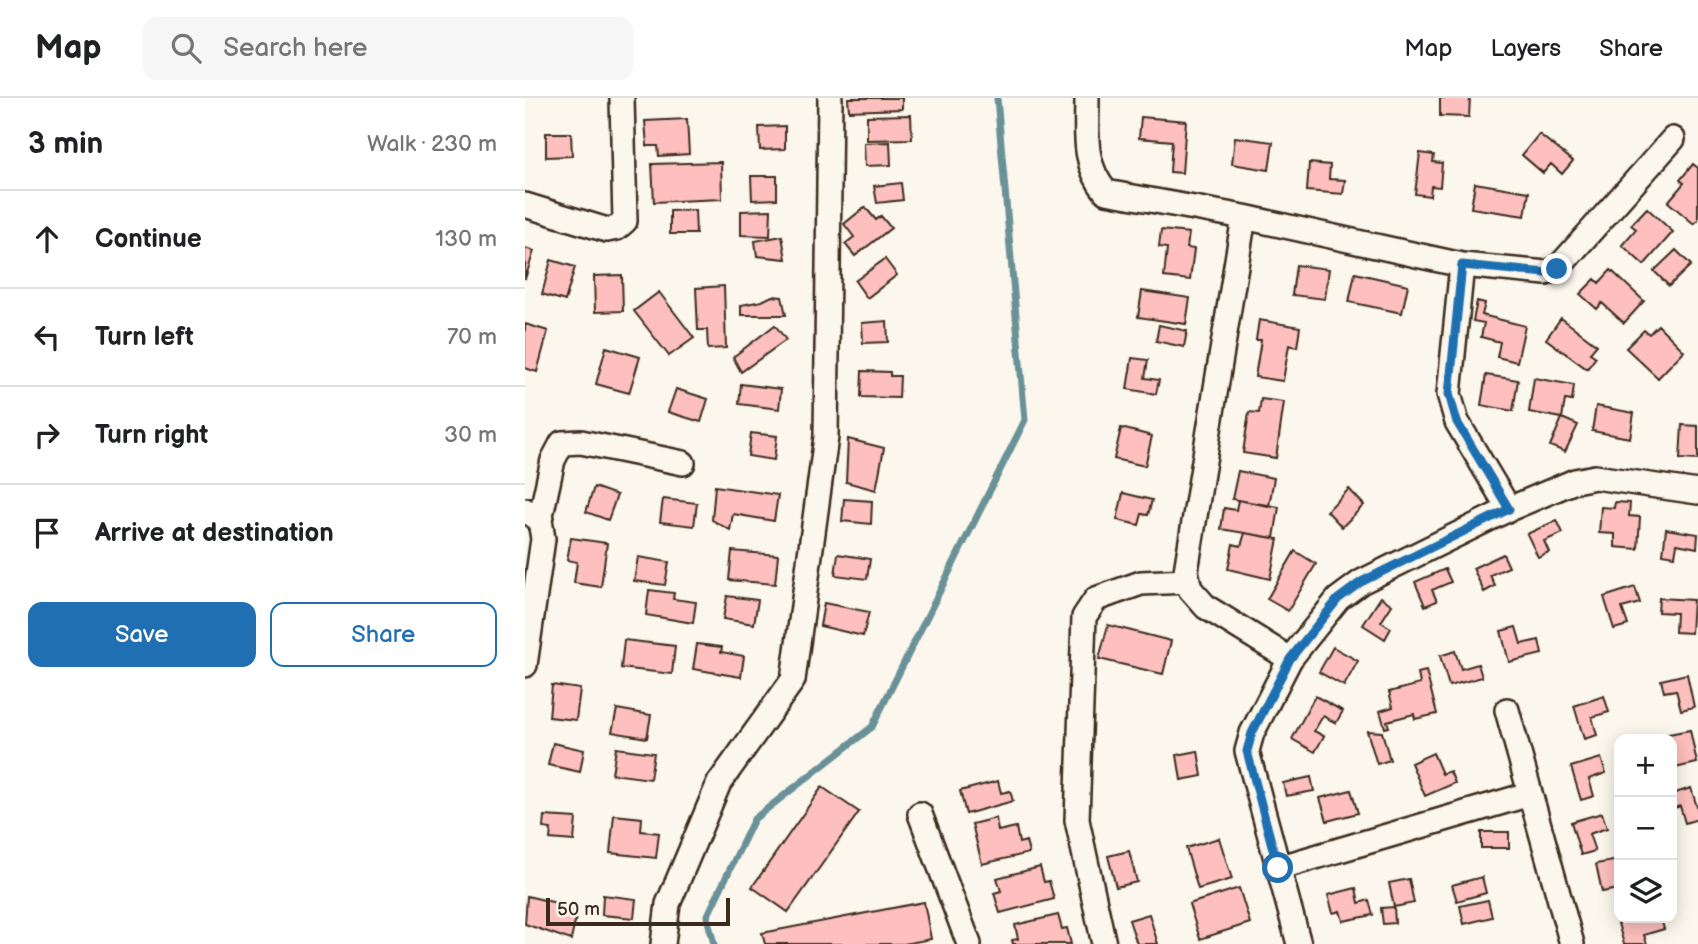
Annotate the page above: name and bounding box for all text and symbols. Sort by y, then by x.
search box [143,17,633,80]
text: Map [35,28,101,68]
icon: search [167,29,205,67]
text: Search here [223,33,367,64]
text: Map [1404,34,1452,63]
text: Layers [1490,34,1561,63]
text: Share [1599,34,1663,63]
text: 3 min [28,126,103,162]
text: Walk · 230 m [367,130,497,158]
icon: ahead [28,220,66,258]
text: Continue [95,224,202,255]
text: 130 m [435,225,497,253]
route end [1541,253,1572,284]
icon: left [28,318,66,356]
text: Turn left [95,322,194,353]
text: 70 m [447,323,497,351]
icon: right [28,416,66,454]
text: Turn right [95,420,208,451]
text: 30 m [444,421,497,449]
icon: arrive [28,514,66,552]
text: Arrive at destination [95,518,334,549]
button: Save [28,602,256,667]
button: Share [270,602,497,667]
map controls [1614,734,1677,923]
button: + [1614,734,1677,797]
button: − [1614,797,1677,860]
route start [1262,852,1293,883]
button: layers [1614,860,1677,923]
scale bar [546,895,730,927]
text: 50 m [557,898,600,921]

